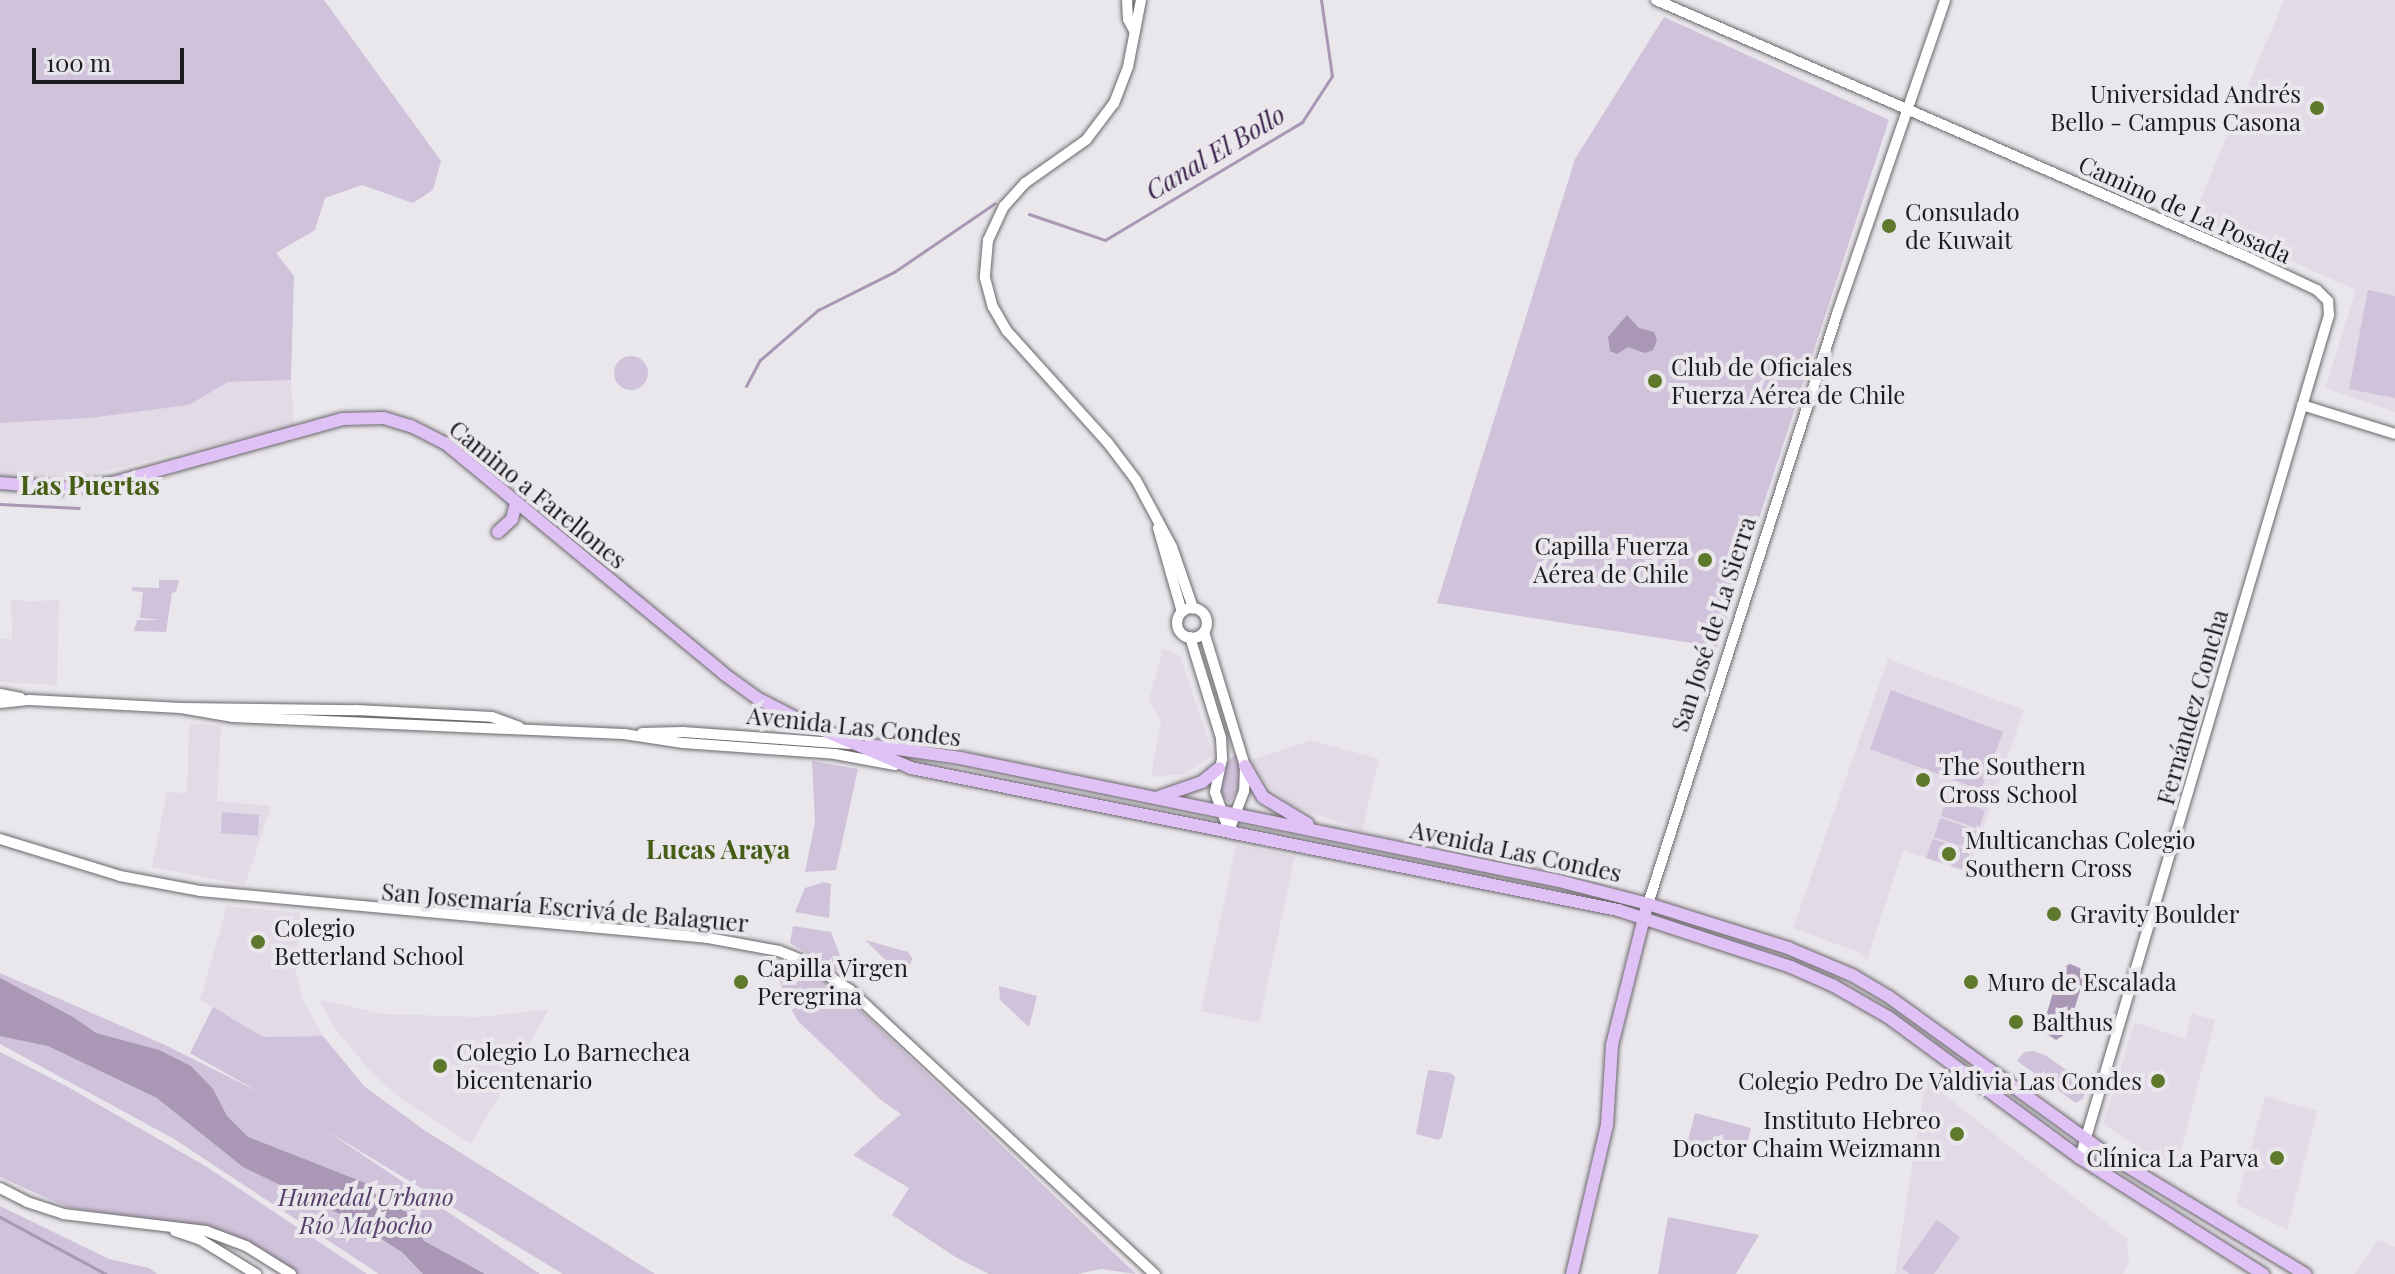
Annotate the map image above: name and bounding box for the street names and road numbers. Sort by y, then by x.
street label: Camino de La Posada [2074,149,2296,269]
street label: Camino a Farellones [444,414,632,574]
street label: San José de La Sierra [1665,513,1761,735]
street label: Fernández Concha [2150,606,2234,808]
street label: Avenida Las Condes [745,700,963,752]
street label: Avenida Las Condes [1408,815,1624,887]
street label: San Josemaría Escrivá de Balaguer [380,877,750,937]

